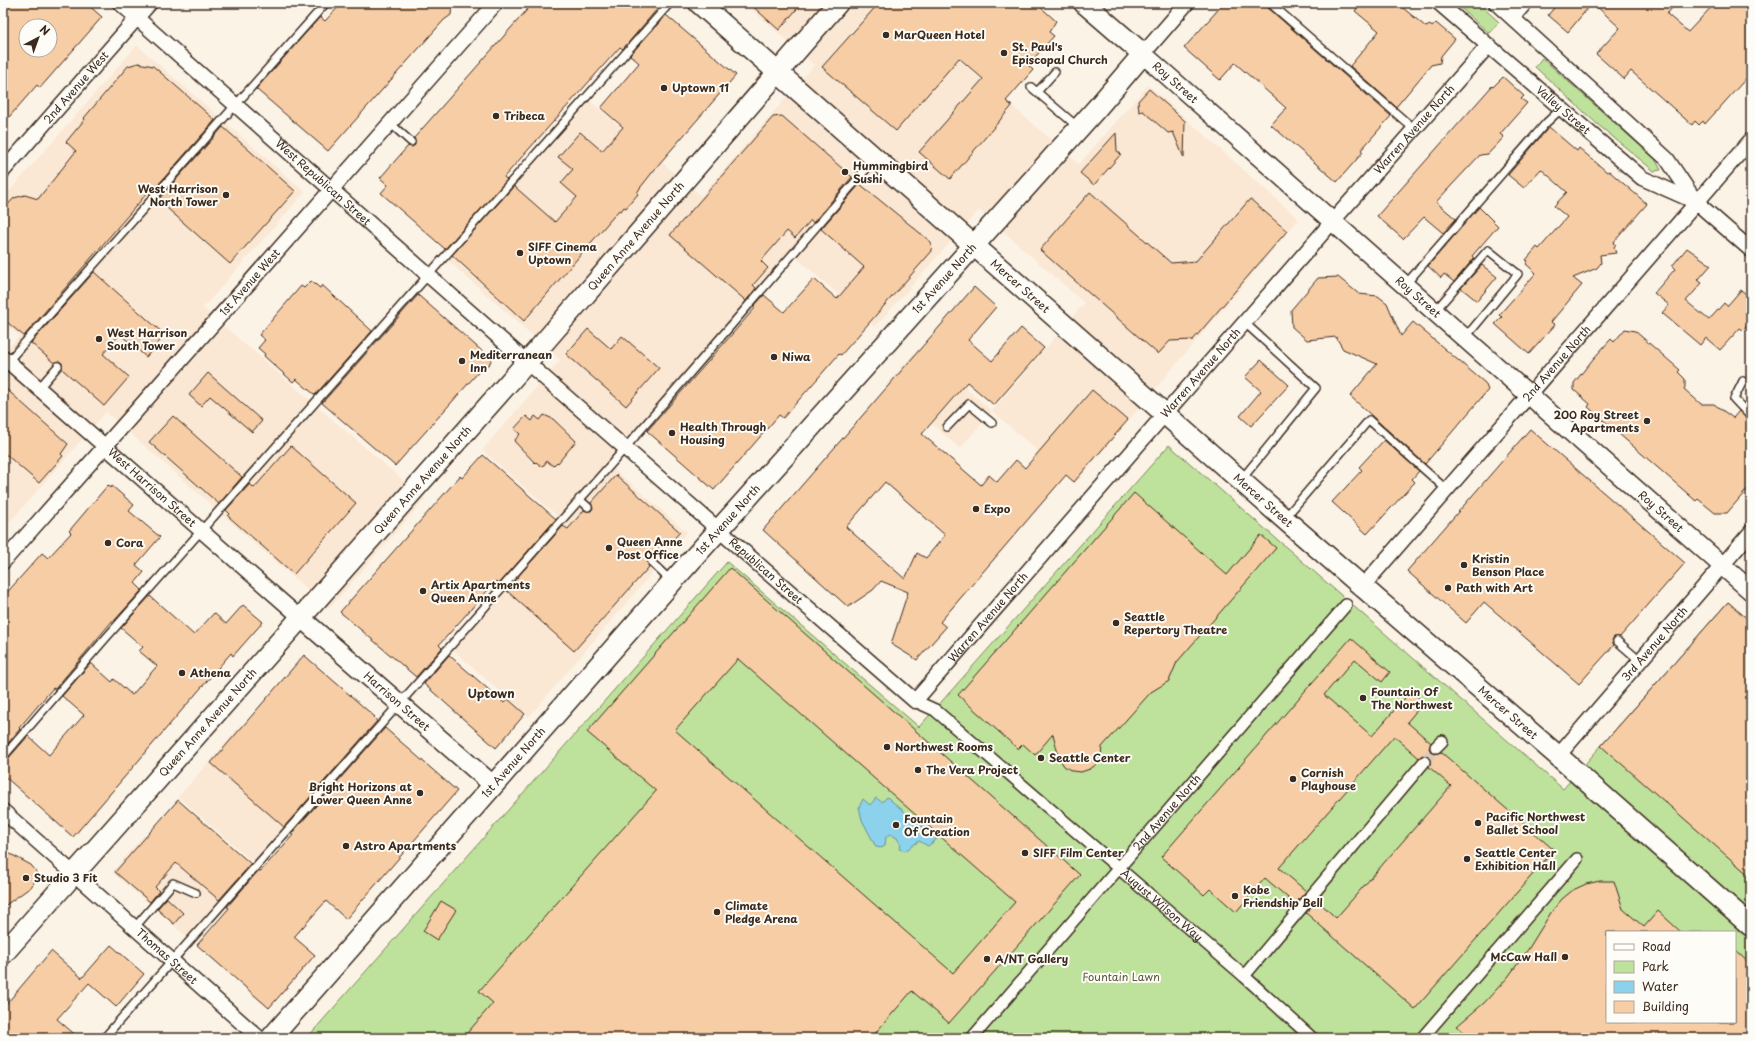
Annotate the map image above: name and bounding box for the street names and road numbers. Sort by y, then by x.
street label: 2nd Avenue West [39,47,113,127]
street label: Roy Street [1149,57,1203,107]
street label: Warren Avenue North [1370,80,1458,177]
street label: Valley Street [1533,81,1595,138]
street label: West Republican Street [272,135,375,229]
street label: Queen Anne Avenue North [583,177,688,294]
street label: 1st Avenue North [908,239,980,317]
street label: 1st Avenue West [215,244,284,319]
street label: Mercer Street [987,255,1054,317]
street label: Roy Street [1392,272,1445,322]
street label: 2nd Avenue North [1518,321,1594,405]
street label: Warren Avenue North [1156,324,1244,421]
street label: Queen Anne Avenue North [369,422,475,538]
street label: West Harrison Street [104,444,201,531]
street label: Mercer Street [1230,469,1297,531]
street label: 1st Avenue North [691,480,764,558]
street label: Roy Street [1635,486,1688,536]
street label: Republican Street [725,533,807,608]
street label: Warren Avenue North [944,568,1031,666]
street label: 3rd Avenue North [1617,602,1691,685]
street label: Queen Anne Avenue North [155,664,260,780]
street label: Harrison Street [360,667,435,735]
street label: Mercer Street [1475,681,1542,743]
street label: 1st Avenue North [477,723,549,801]
street label: 2nd Avenue North [1128,770,1204,854]
street label: August Wilson Way [1117,864,1207,945]
street label: Thomas Street [133,924,202,988]

